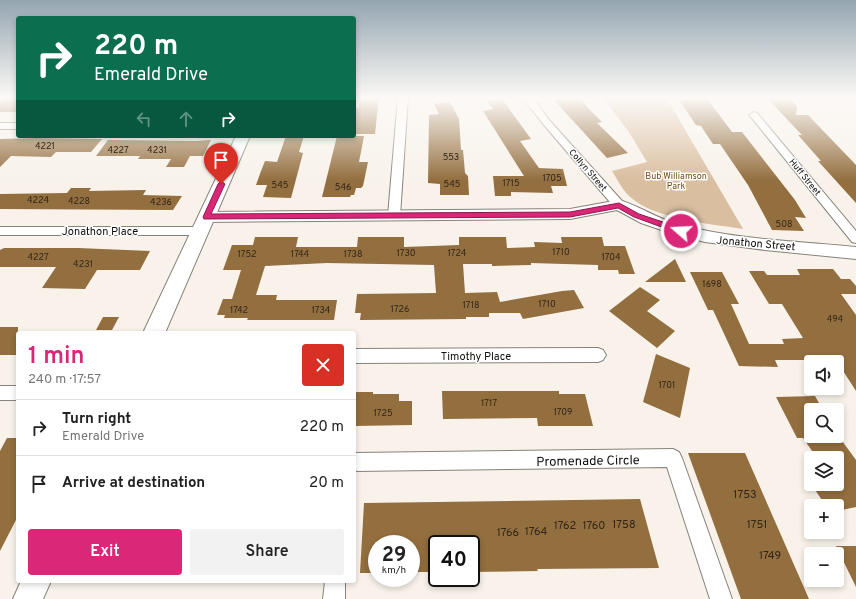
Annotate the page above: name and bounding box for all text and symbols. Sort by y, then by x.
text: 220 m [94,29,178,65]
icon: right [28,32,80,84]
text: Emerald Drive [94,64,208,87]
icon: left [133,108,155,130]
icon: ahead [175,108,197,130]
icon: right [217,108,239,130]
house number: 4221 [35,141,55,152]
pin [204,143,238,184]
house number: 4227 [107,145,129,156]
house number: 4231 [147,145,167,156]
street label: Collyn Street [566,147,609,194]
icon: arrive [210,149,232,171]
house number: 553 [443,152,459,163]
street label: Huff Street [786,157,823,198]
park label: Bub Williamson Park [645,171,707,192]
house number: 1705 [542,173,562,184]
house number: 1715 [502,178,520,189]
house number: 545 [444,179,460,190]
house number: 545 [272,180,288,191]
house number: 546 [335,182,351,193]
house number: 4224 [27,195,49,206]
house number: 4228 [68,196,90,207]
house number: 4236 [150,197,172,208]
position arrow [660,210,702,252]
house number: 508 [776,219,792,230]
street label: Jonathon Place [62,225,138,239]
street label: Jonathon Street [716,234,796,254]
house number: 1710 [552,247,570,258]
house number: 1730 [397,248,416,259]
house number: 1724 [448,248,467,259]
house number: 1752 [237,249,257,260]
house number: 1744 [291,249,310,260]
house number: 1738 [344,249,362,260]
house number: 4227 [27,252,49,263]
house number: 1704 [601,252,621,263]
house number: 4231 [73,259,93,270]
house number: 1698 [702,279,722,290]
house number: 1710 [538,299,556,310]
house number: 1718 [462,300,480,311]
house number: 1726 [391,304,409,315]
house number: 1742 [230,305,248,316]
house number: 1734 [312,305,331,316]
house number: 494 [827,314,844,325]
text: 1 min [28,342,85,372]
button: close [302,344,344,386]
street label: Timothy Place [441,350,511,364]
map controls [804,355,844,587]
button: sound [804,355,844,395]
text: 240 m · 17:57 [28,372,101,388]
house number: 1701 [659,380,675,391]
house number: 1717 [481,398,497,409]
button: search [804,403,844,443]
house number: 1709 [554,407,572,418]
house number: 1725 [374,408,392,419]
text: Turn right [62,410,131,429]
icon: right [28,417,50,439]
text: 220 m [300,418,344,437]
text: Emerald Drive [62,429,144,445]
button: layers [804,451,844,491]
street label: Promenade Circle [536,453,640,471]
icon: arrive [28,473,50,495]
text: Arrive at destination [62,474,205,493]
text: 20 m [309,474,344,493]
house number: 1753 [733,488,757,502]
button: + [804,499,844,539]
house number: 1758 [612,518,636,532]
house number: 1751 [747,518,767,532]
house number: 1762 [554,519,576,533]
house number: 1760 [583,519,605,533]
house number: 1764 [525,525,547,539]
house number: 1766 [497,526,519,540]
button: Exit [28,529,182,575]
button: Share [190,529,344,575]
speed limit sign: 40 [428,535,480,587]
text: 29 [382,543,406,569]
button: − [804,547,844,587]
house number: 1749 [759,549,781,563]
text: km/h [382,564,406,577]

